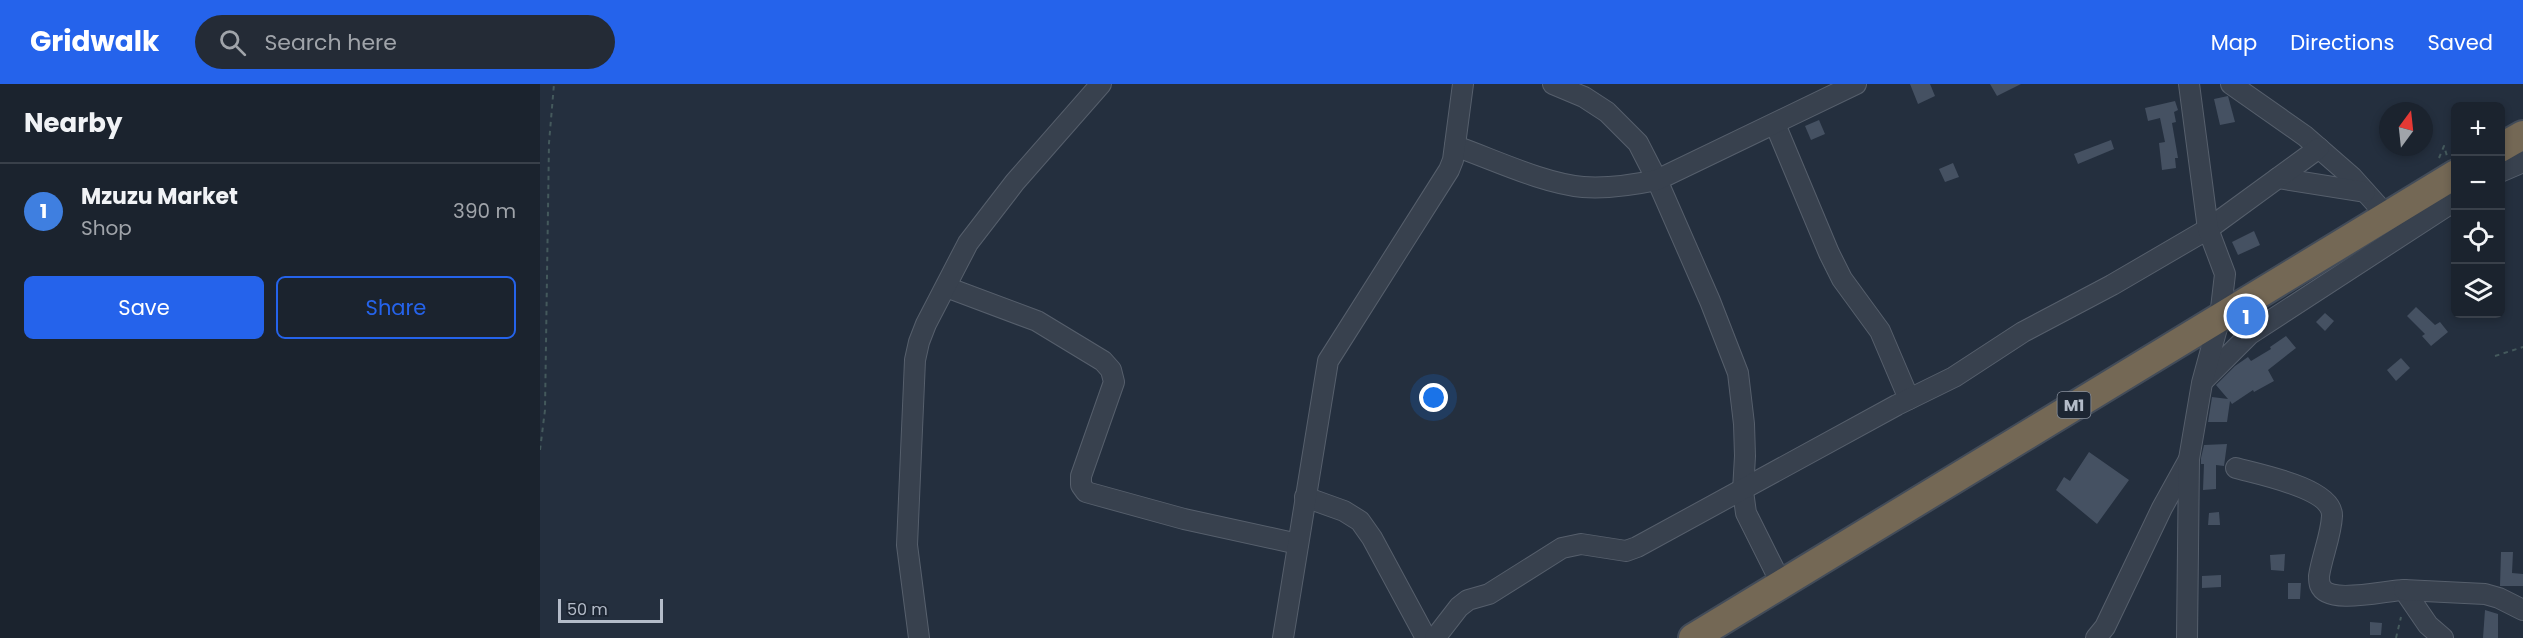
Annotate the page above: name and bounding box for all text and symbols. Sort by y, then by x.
search box [195,15,615,69]
text: Gridwalk [30,22,159,61]
icon: search [216,26,249,59]
text: Search here [264,27,397,58]
text: Map [2211,28,2257,57]
text: Directions [2290,28,2394,57]
text: Saved [2427,28,2493,57]
north arrow [2379,102,2433,156]
map controls [2451,102,2505,318]
button: + [2451,102,2505,156]
text: Nearby [24,105,122,141]
button: − [2451,156,2505,210]
text: Mzuzu Market [81,181,238,212]
text: 1 [40,197,47,225]
text: 390 m [453,197,516,225]
button: locate [2451,210,2505,264]
text: Shop [81,214,132,242]
button: layers [2451,264,2505,318]
button: Save [24,276,264,339]
button: Share [276,276,516,339]
pin: 1 [2226,294,2266,338]
your location [1419,383,1448,412]
road number: M1 [2058,392,2090,418]
scale bar [558,596,663,624]
text: 50 m [567,598,608,621]

